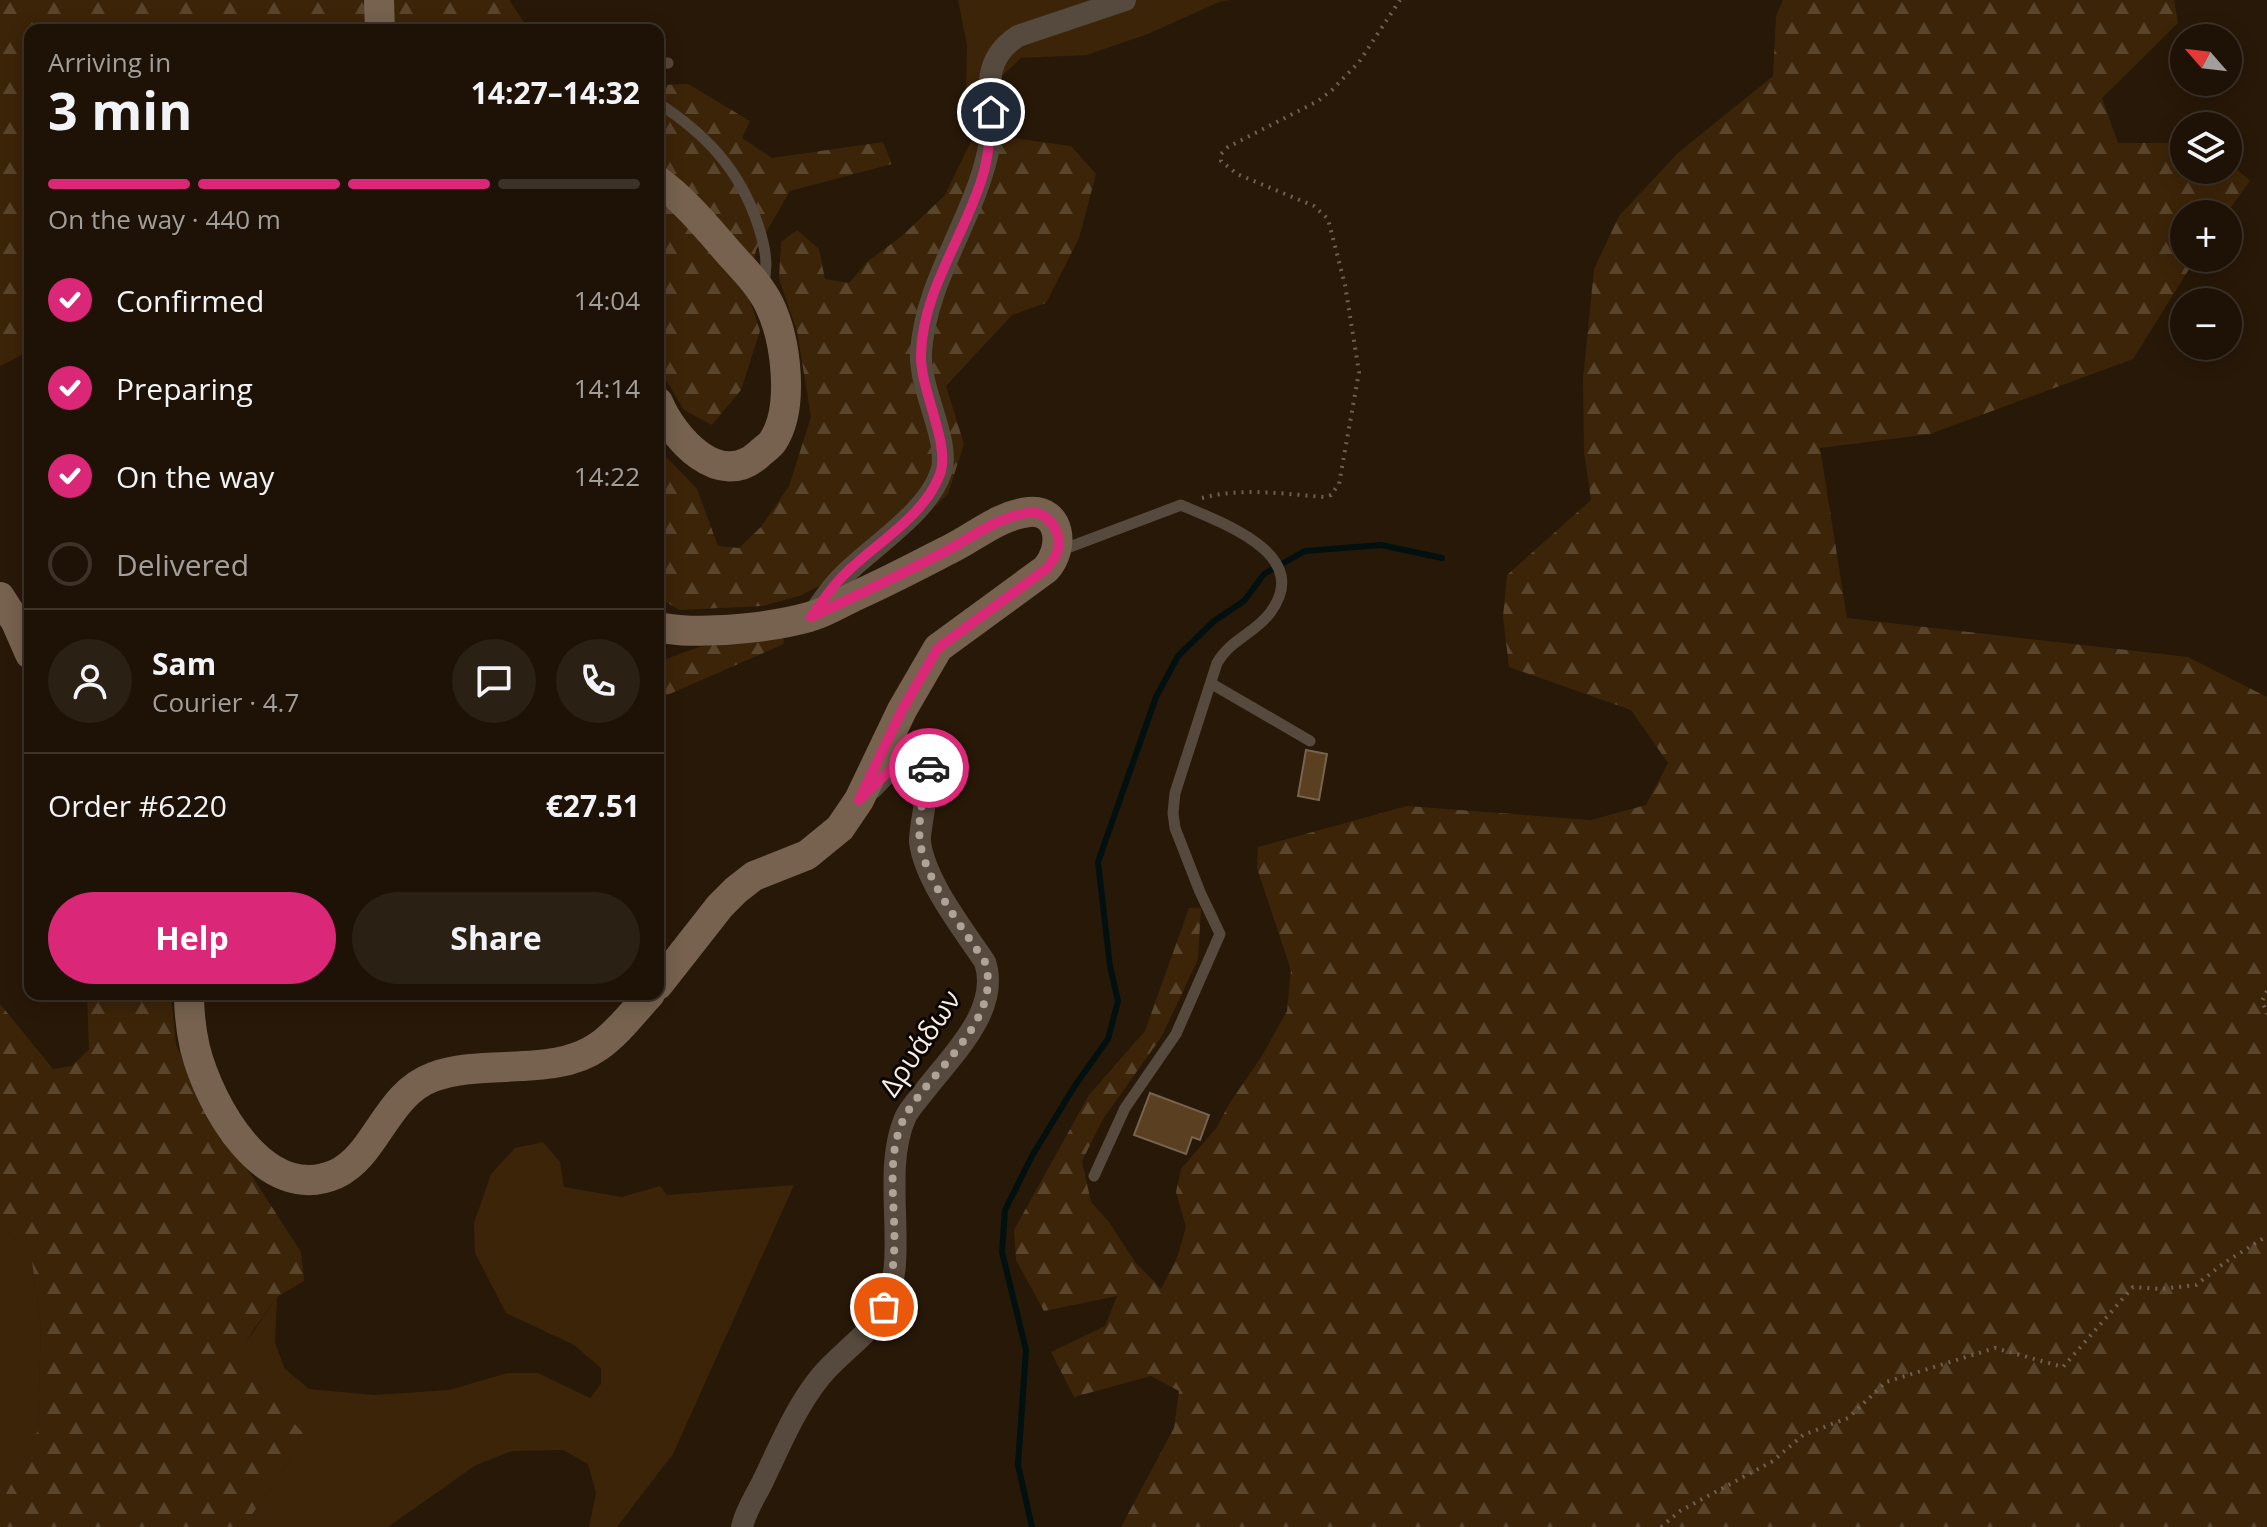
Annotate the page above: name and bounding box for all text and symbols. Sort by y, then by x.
north arrow [2170,24,2242,96]
map controls [2170,24,2242,360]
text: Arriving in [48,44,171,80]
text: 14:27–14:32 [471,72,640,113]
text: 3 min [48,74,192,145]
pin [957,78,1025,146]
icon: home [969,90,1013,134]
button: layers [2170,112,2242,184]
button: + [2170,200,2242,272]
text: On the way · 440 m [48,201,281,237]
icon: check [48,278,92,322]
text: Confirmed [116,280,264,321]
text: 14:04 [574,282,640,318]
button: − [2170,288,2242,360]
icon: check [48,366,92,410]
text: Preparing [116,368,253,409]
text: 14:14 [574,370,640,406]
icon: check [48,454,92,498]
text: On the way [116,456,274,497]
text: 14:22 [574,458,640,494]
text: Delivered [116,544,249,585]
button: person [48,639,132,723]
button: chat [452,639,536,723]
button: phone [556,639,640,723]
text: Sam [152,643,216,684]
text: Courier · 4.7 [152,684,299,720]
courier [889,728,969,808]
icon: car [907,746,951,790]
text: Order #6220 [48,785,227,826]
text: €27.51 [546,785,640,826]
button: Help [48,892,336,984]
button: Share [352,892,640,984]
street label: Δρυάδων [870,982,969,1103]
pin [850,1273,918,1341]
icon: bag [862,1285,906,1329]

